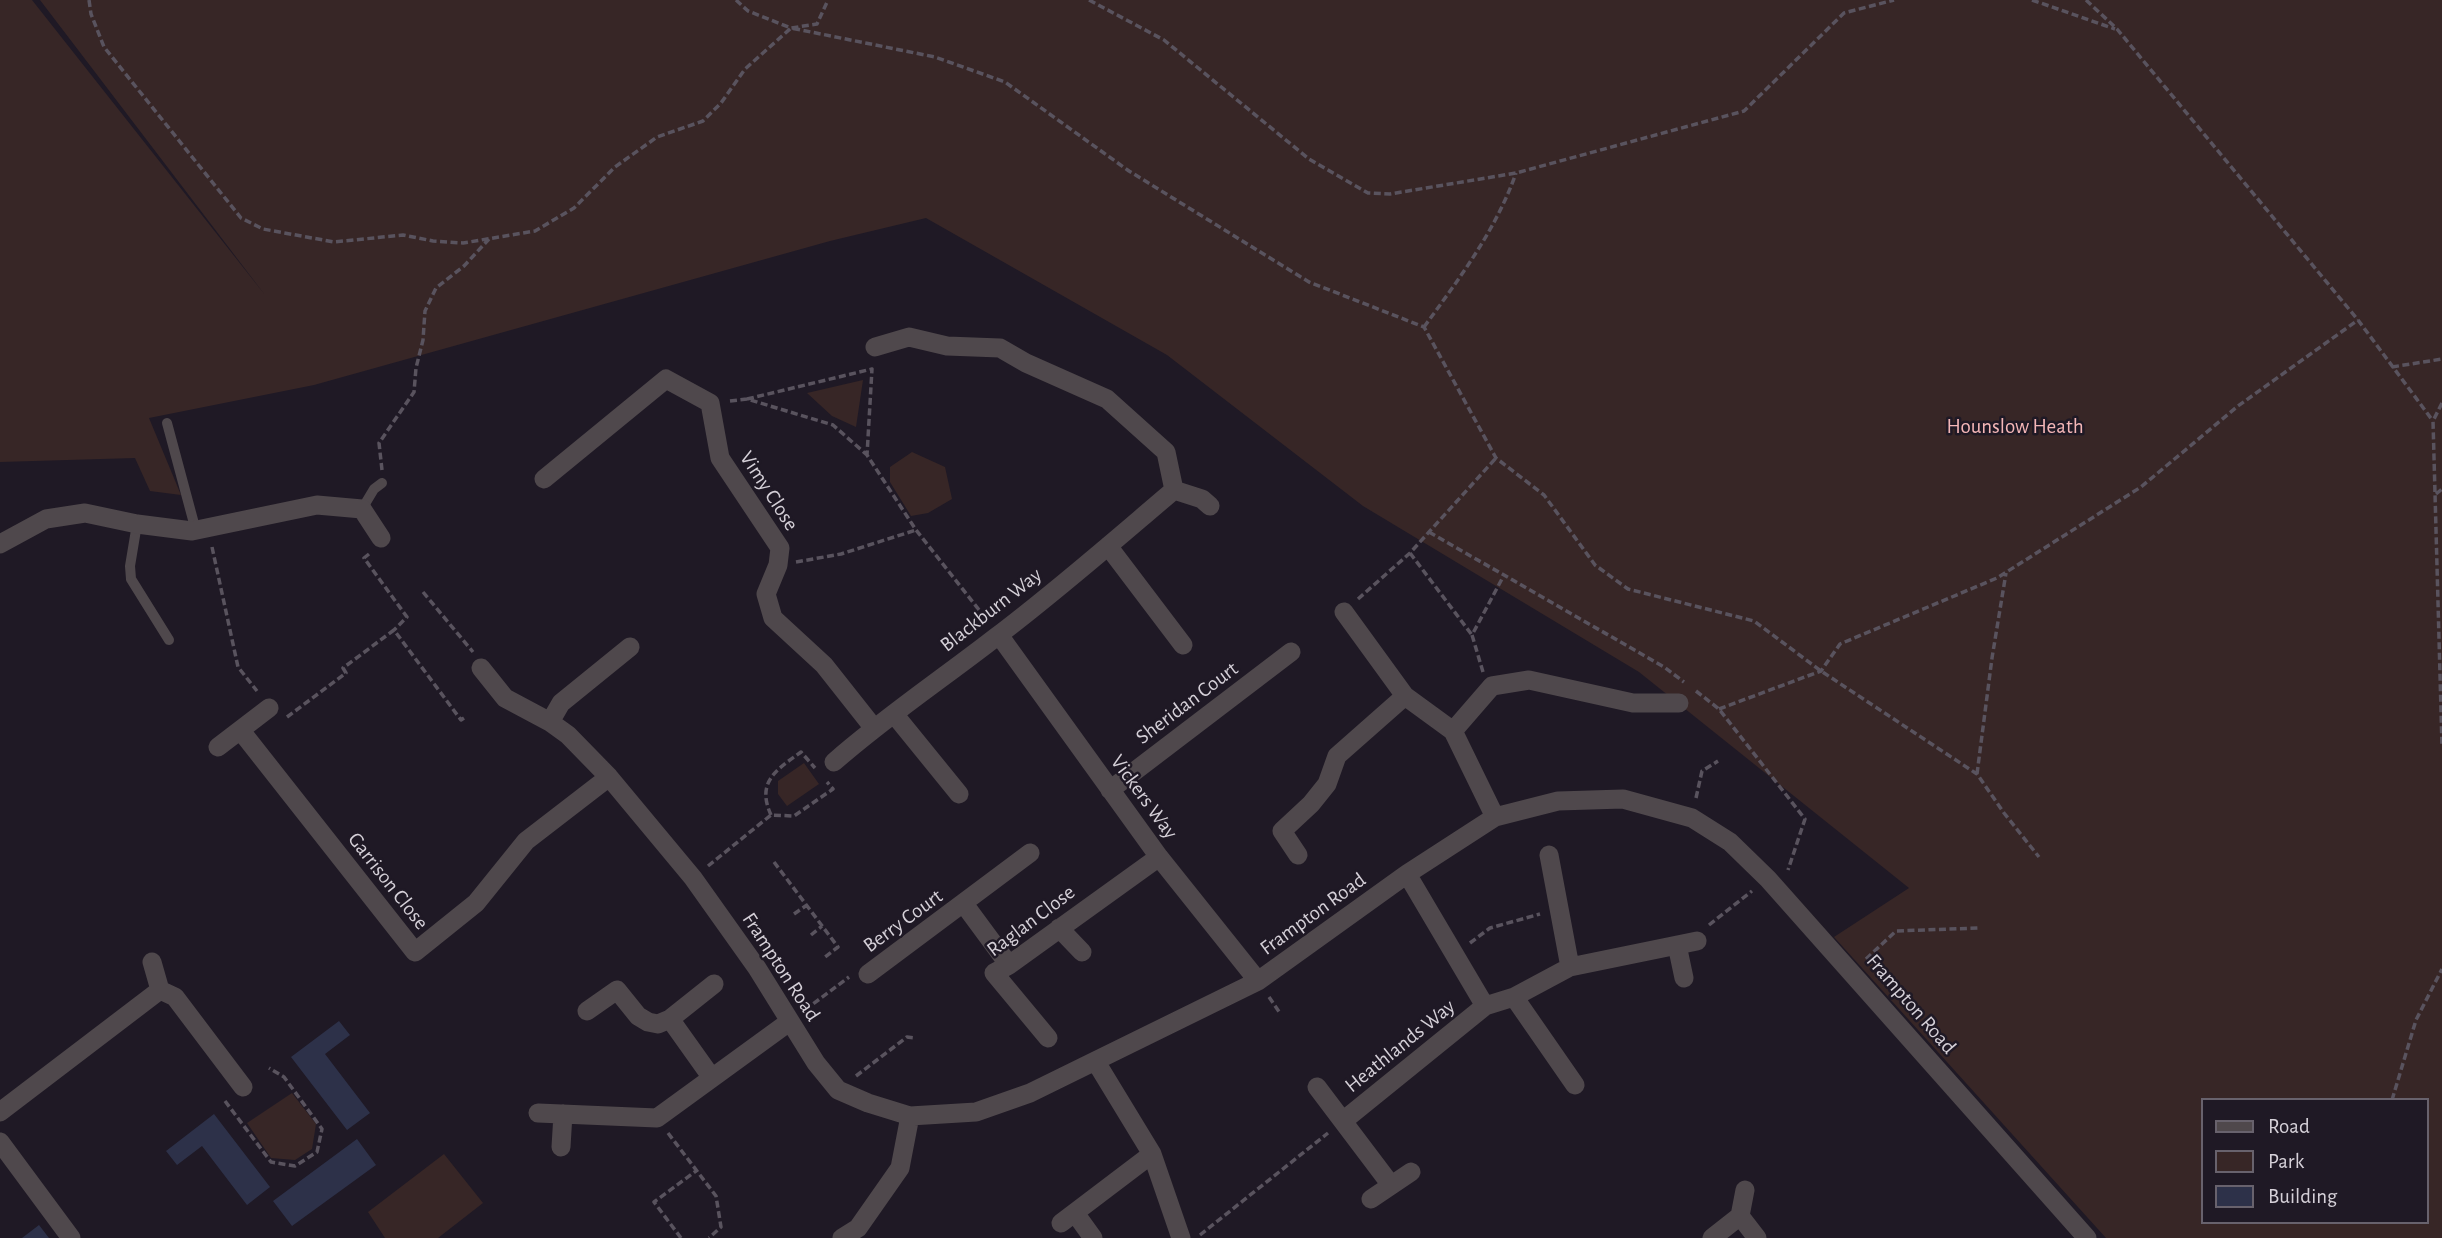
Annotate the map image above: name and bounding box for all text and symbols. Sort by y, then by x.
park label: Hounslow Heath [1946,414,2084,440]
street label: Vimy Close [734,447,804,535]
street label: Blackburn Way [935,562,1047,658]
street label: Sheridan Court [1131,656,1243,750]
street label: Vickers Way [1105,750,1183,844]
street label: Garrison Close [342,827,434,935]
street label: Frampton Road [1255,867,1371,961]
street label: Raglan Close [982,880,1080,962]
street label: Berry Court [858,884,948,958]
street label: Frampton Road [737,908,825,1026]
street label: Frampton Road [1861,949,1961,1059]
street label: Heathlands Way [1340,994,1460,1098]
legend [2200,1098,2428,1224]
text: Road [2268,1116,2310,1137]
text: Park [2268,1151,2304,1172]
text: Building [2268,1186,2337,1207]

